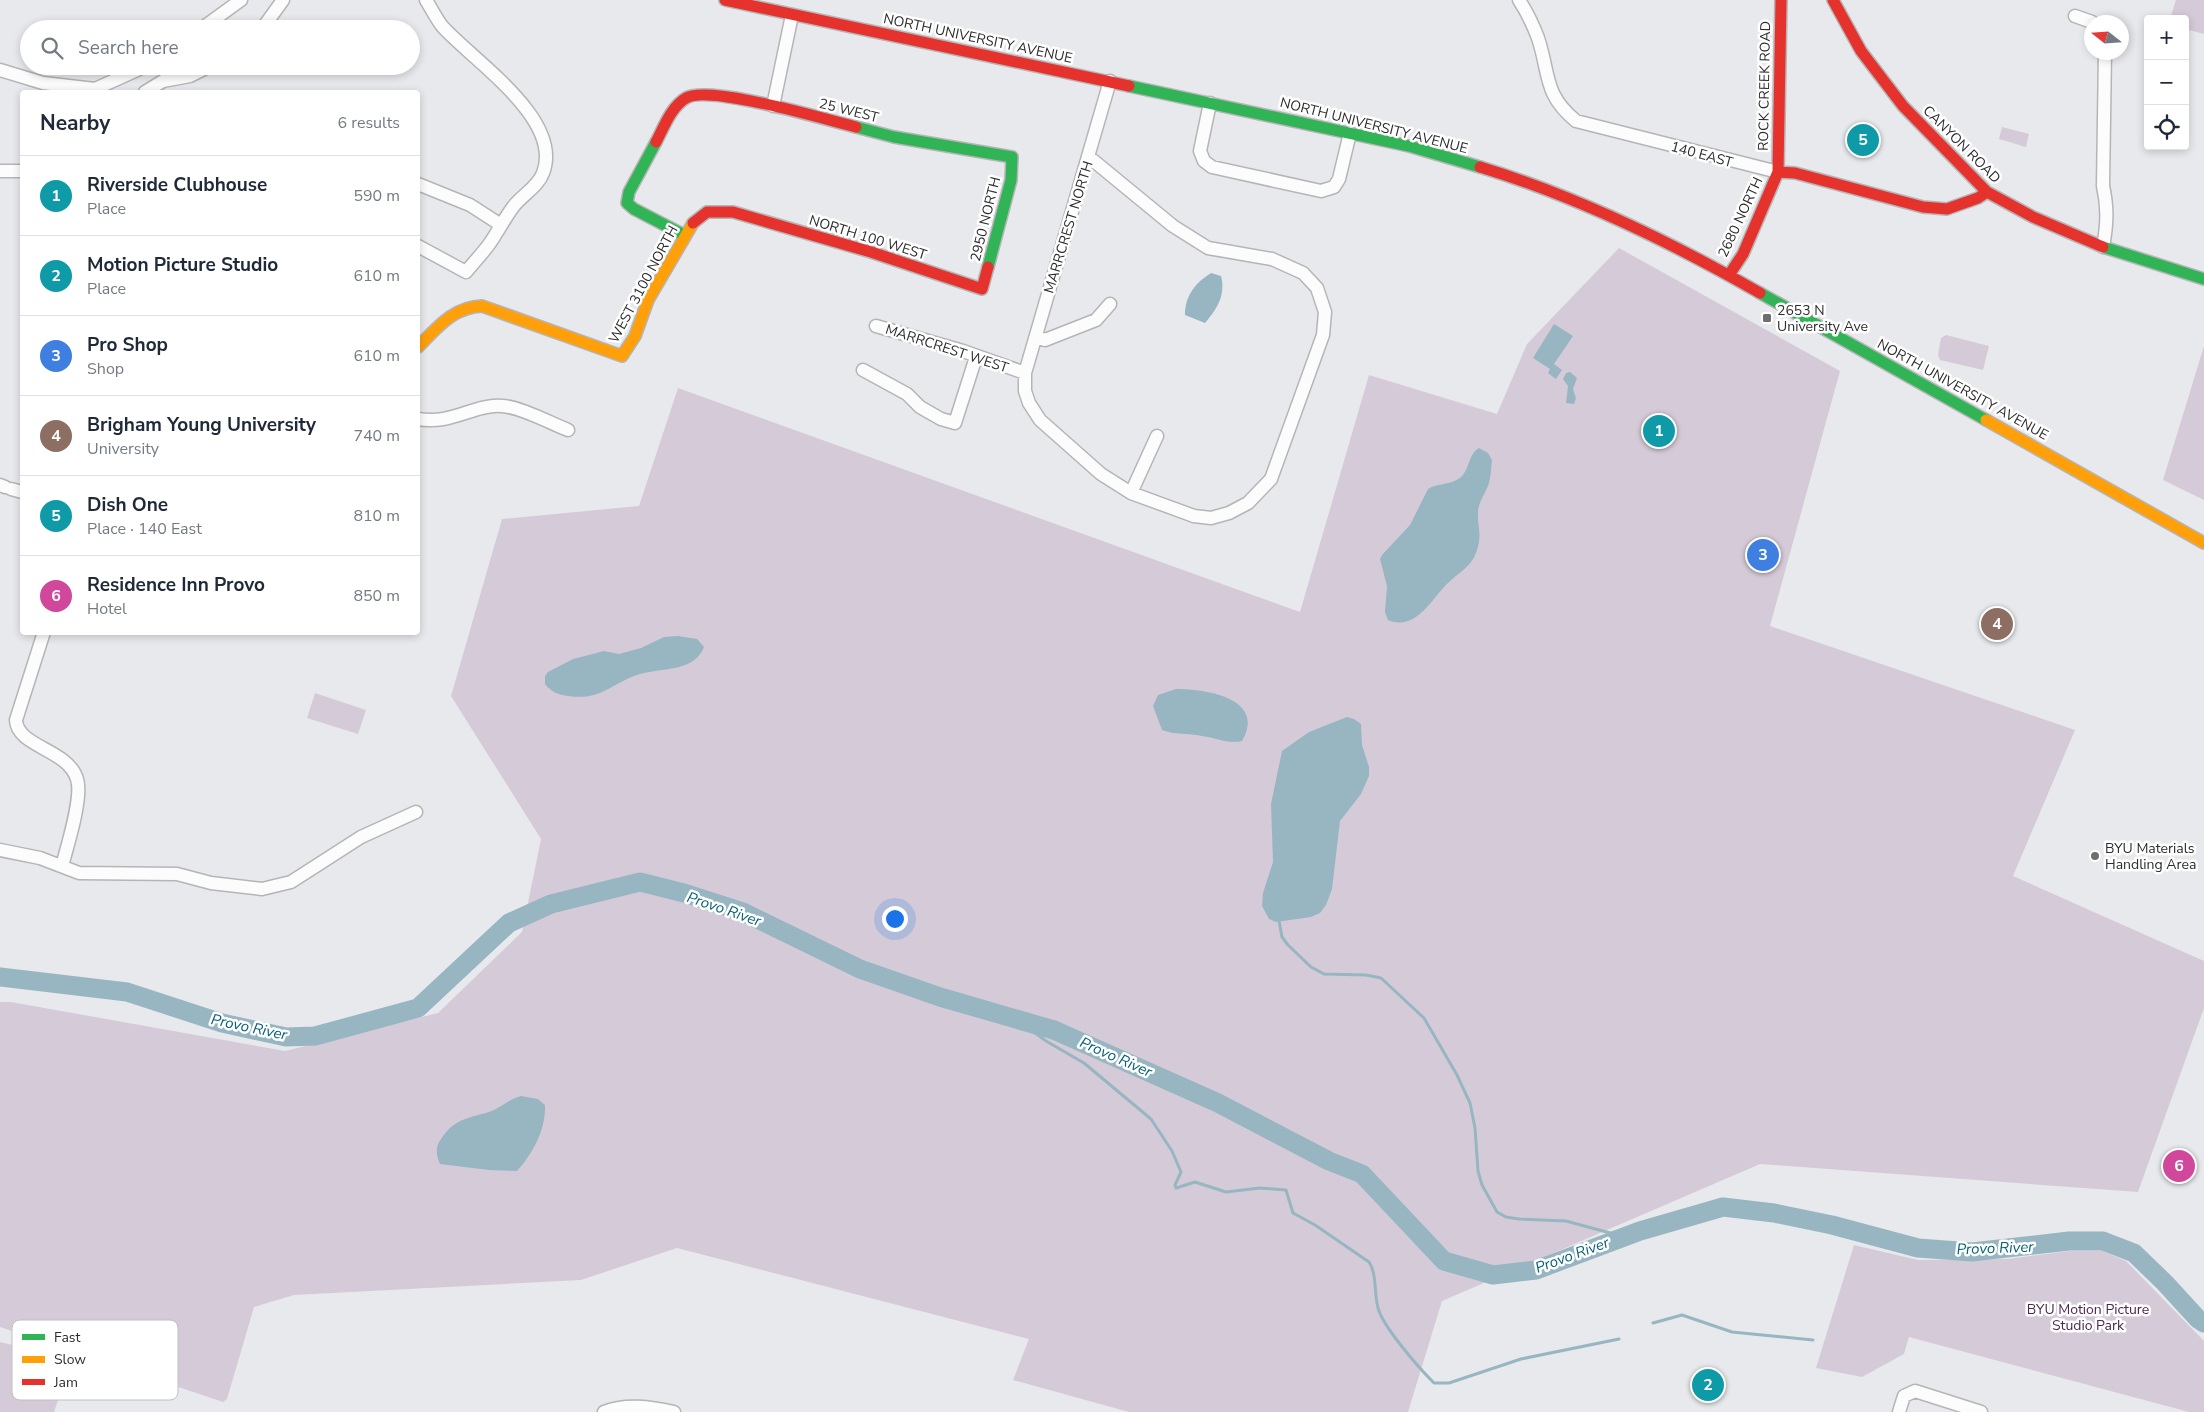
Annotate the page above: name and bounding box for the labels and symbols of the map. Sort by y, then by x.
street label: NORTH UNIVERSITY AVENUE [882,9,1074,68]
north arrow [2084,15,2129,60]
street label: ROCK CREEK ROAD [1754,21,1775,151]
street label: NORTH UNIVERSITY AVENUE [1278,93,1470,158]
street label: 25 WEST [817,94,881,127]
street label: CANYON ROAD [1919,101,2005,187]
pin: 5 [1847,121,1879,159]
street label: 140 EAST [1669,137,1736,172]
street label: MARRCREST NORTH [1039,159,1098,296]
street label: 2680 NORTH [1714,174,1767,260]
street label: 2950 NORTH [966,175,1005,263]
street label: NORTH 100 WEST [807,211,929,265]
street label: WEST 3100 NORTH [604,222,682,346]
place label: 2653 N University Ave [1777,301,1868,336]
marker: 2653 N University Ave [1761,312,1773,324]
street label: MARRCREST WEST [883,320,1011,378]
street label: NORTH UNIVERSITY AVENUE [1874,334,2052,444]
pin: 1 [1643,412,1675,450]
pin: 3 [1747,536,1779,574]
pin: 4 [1981,605,2013,643]
place label: BYU Materials Handling Area [2105,839,2196,874]
marker: BYU Materials Handling Area [2089,850,2101,862]
water label: Provo River [684,887,764,931]
your location [882,906,908,932]
water label: Provo River [209,1009,289,1045]
water label: Provo River [1077,1032,1156,1082]
pin: 6 [2163,1147,2195,1185]
water label: Provo River [1532,1232,1612,1278]
water label: Provo River [1956,1237,2035,1259]
park label: BYU Motion Picture Studio Park [2027,1300,2149,1335]
legend [12,1320,178,1400]
text: Fast [54,1328,80,1347]
text: Slow [54,1350,86,1369]
pin: 2 [1692,1366,1724,1404]
text: Jam [53,1373,78,1392]

